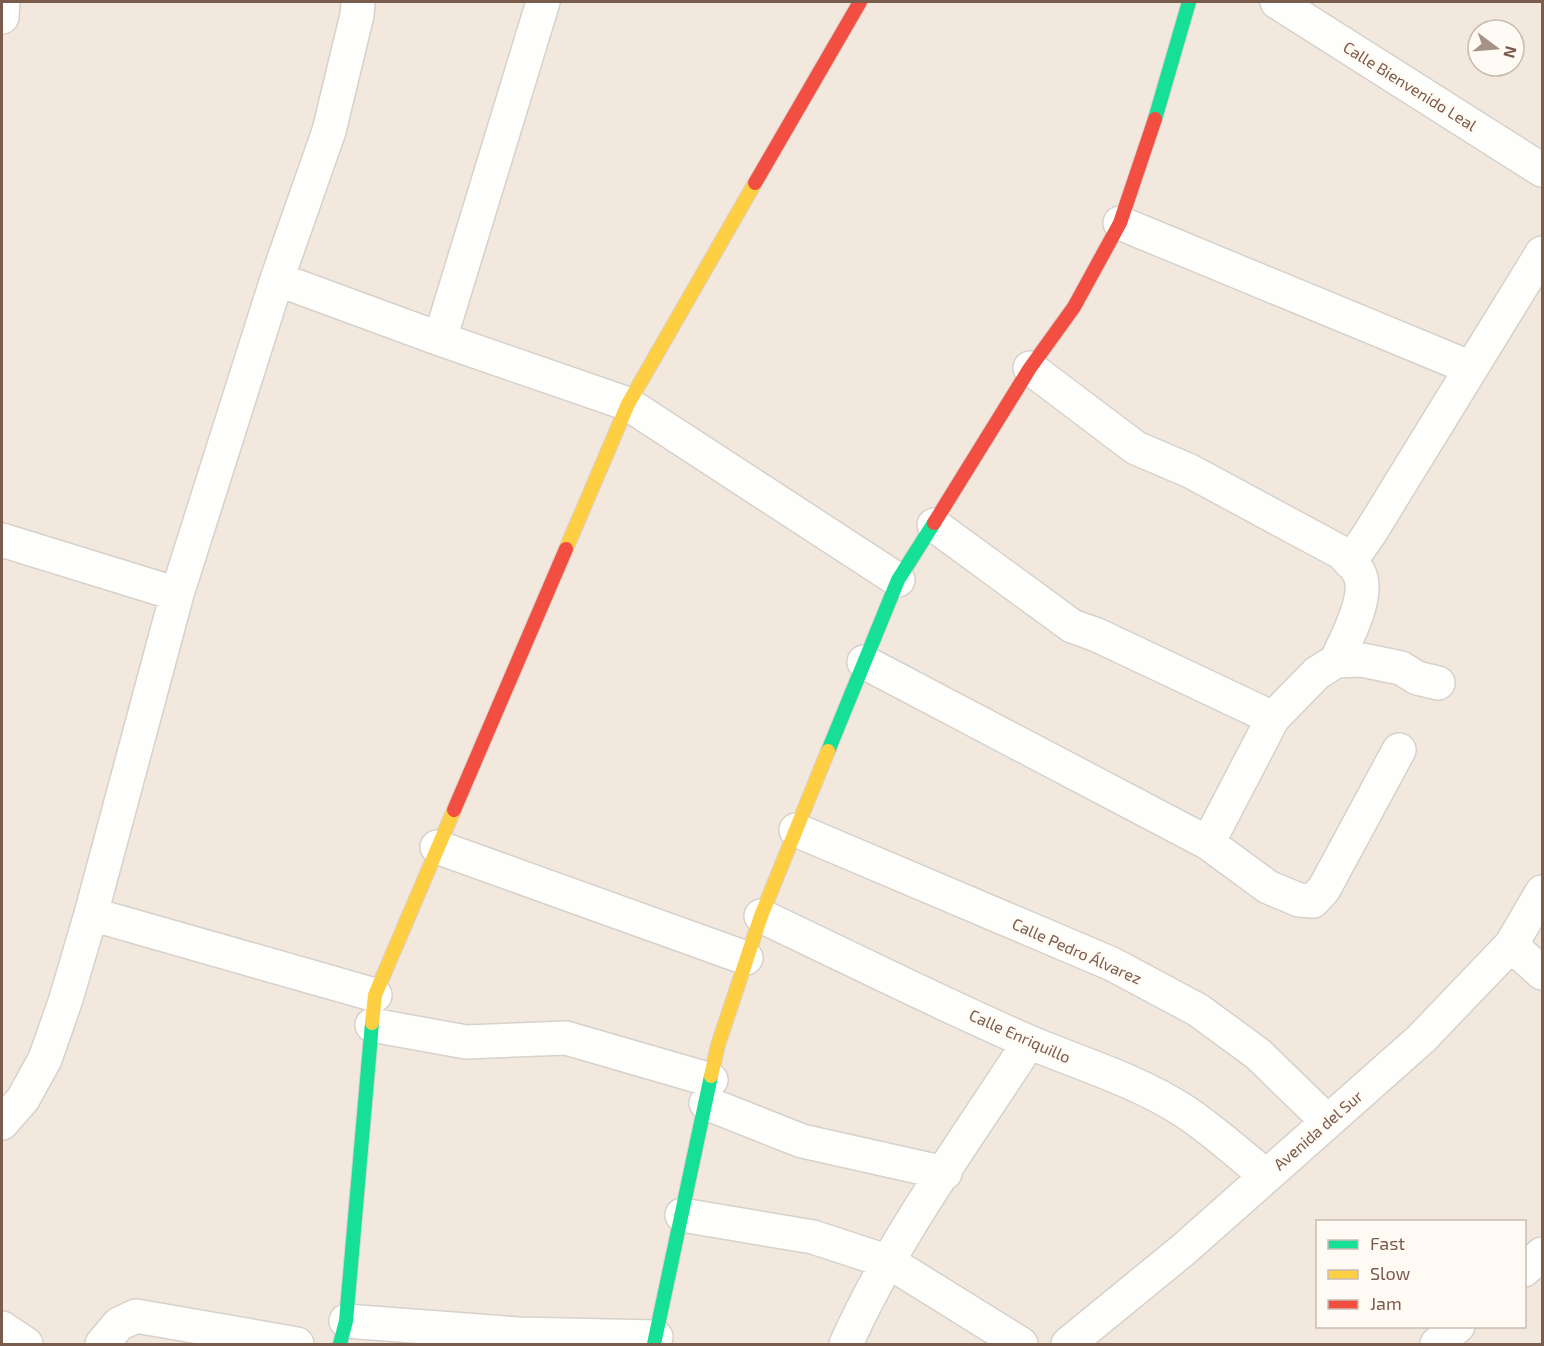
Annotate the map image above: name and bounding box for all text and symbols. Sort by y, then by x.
north arrow [1466,18,1526,78]
street label: Calle Bienvenido Leal [1340,37,1481,134]
text: N [1500,44,1522,60]
street label: Calle Pedro Álvarez [1010,913,1145,988]
street label: Calle Enriquillo [967,1005,1074,1066]
street label: Avenida del Sur [1269,1085,1366,1173]
legend [1316,1220,1526,1328]
text: Fast [1370,1232,1405,1254]
text: Slow [1370,1262,1411,1284]
text: Jam [1370,1292,1402,1314]

